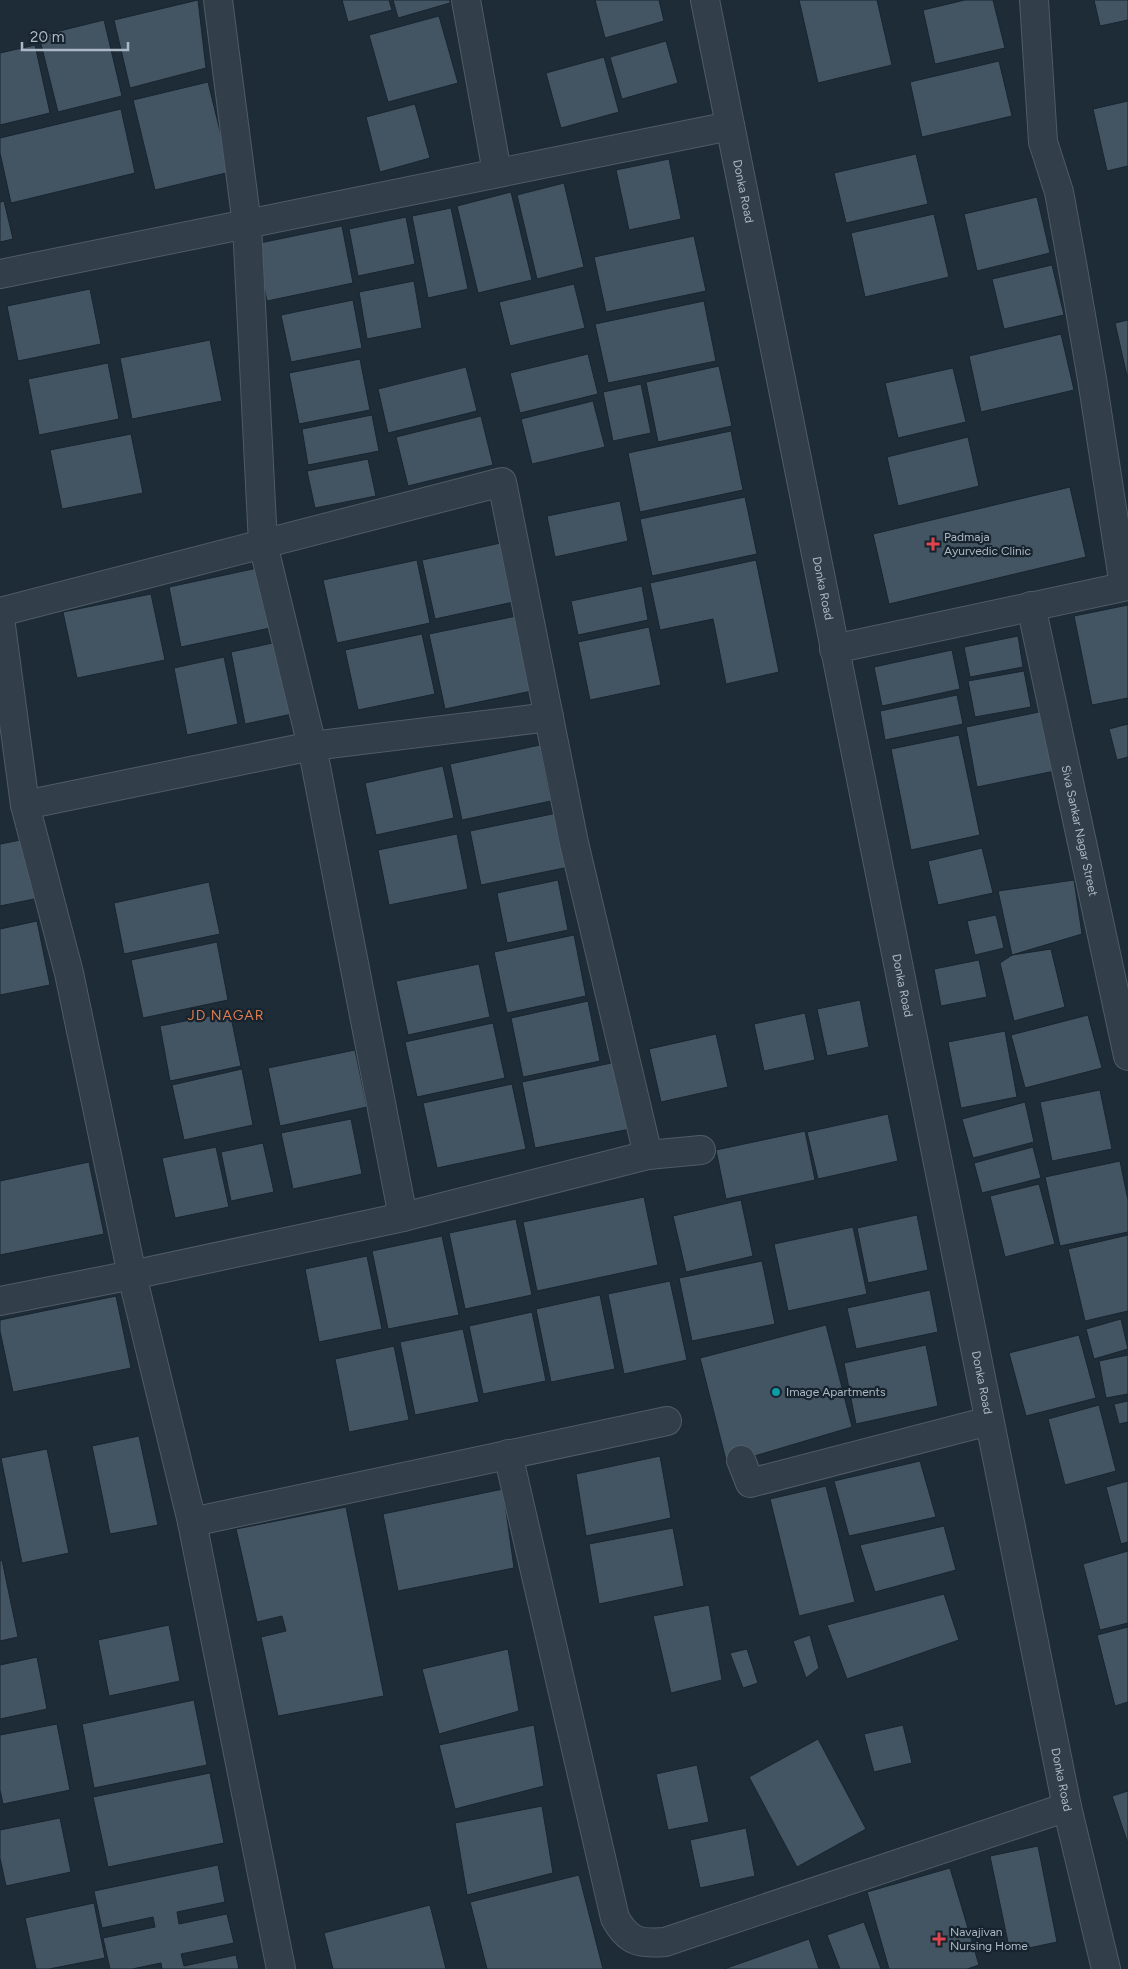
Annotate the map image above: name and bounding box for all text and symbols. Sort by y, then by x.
scale bar [22,20,129,52]
text: 20 m [30,28,64,46]
street label: Donka Road [730,158,756,224]
place label: Padmaja Ayurvedic Clinic [944,530,1032,558]
marker: Padmaja Ayurvedic Clinic [926,537,940,551]
street label: Donka Road [810,555,836,621]
street label: Siva Sankar Nagar Street [1059,764,1100,898]
street label: Donka Road [889,952,916,1018]
district label: JD NAGAR [187,1007,265,1024]
street label: Donka Road [969,1350,995,1415]
place label: Image Apartments [786,1385,886,1399]
marker: Image Apartments [770,1386,782,1398]
street label: Donka Road [1048,1747,1075,1813]
place label: Navajivan Nursing Home [950,1925,1028,1953]
marker: Navajivan Nursing Home [932,1932,946,1946]

